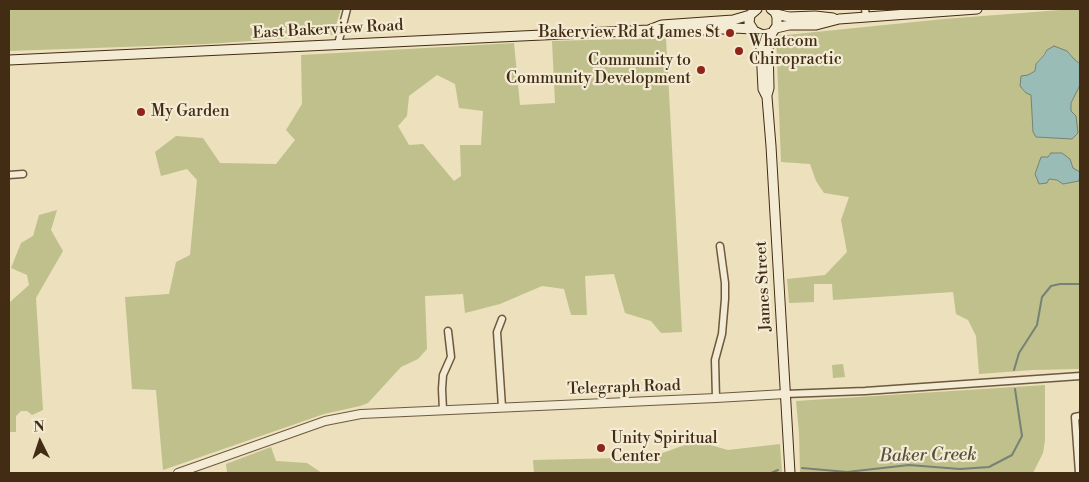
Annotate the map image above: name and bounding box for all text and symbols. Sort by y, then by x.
street label: East Bakerview Road [252,16,404,44]
place label: Bakerview Rd at James St [539,23,720,43]
marker: Bakerview Rd at James St [724,27,736,39]
place label: Whatcom Chiropractic [749,32,842,70]
marker: Whatcom Chiropractic [733,45,745,57]
place label: Community to Community Development [506,51,691,89]
marker: Community to Community Development [695,64,707,76]
place label: My Garden [151,102,230,122]
marker: My Garden [135,106,147,118]
street label: James Street [752,240,776,332]
street label: Telegraph Road [567,376,681,400]
north arrow [15,417,65,467]
text: N [33,418,45,436]
place label: Unity Spiritual Center [611,429,717,467]
marker: Unity Spiritual Center [595,442,607,454]
water label: Baker Creek [879,444,977,468]

